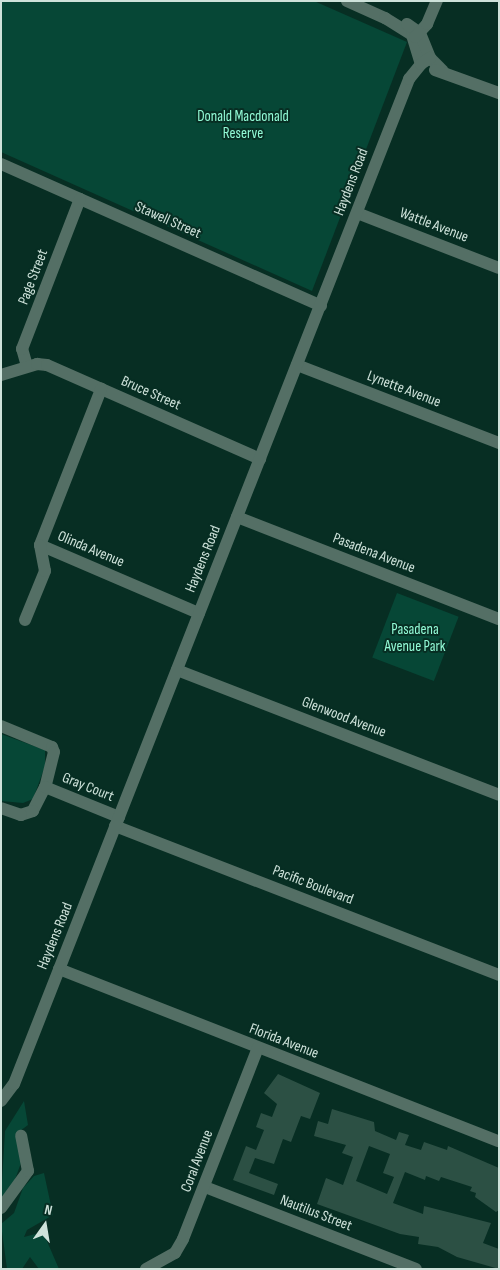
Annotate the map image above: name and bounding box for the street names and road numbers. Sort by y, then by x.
street label: Haydens Road [330,146,372,218]
street label: Stawell Street [132,197,204,243]
street label: Wattle Avenue [397,204,471,246]
street label: Page Street [14,247,52,307]
street label: Lynette Avenue [365,367,443,411]
street label: Bruce Street [118,372,184,414]
street label: Haydens Road [181,523,225,595]
street label: Olinda Avenue [55,527,127,571]
street label: Pasadena Avenue [330,529,418,577]
street label: Glenwood Avenue [299,693,389,741]
street label: Gray Court [60,769,116,805]
street label: Pacific Boulevard [270,861,356,909]
street label: Haydens Road [33,900,77,972]
street label: Florida Avenue [247,1020,321,1062]
street label: Coral Avenue [177,1127,217,1195]
street label: Nautilus Street [278,1191,354,1235]

